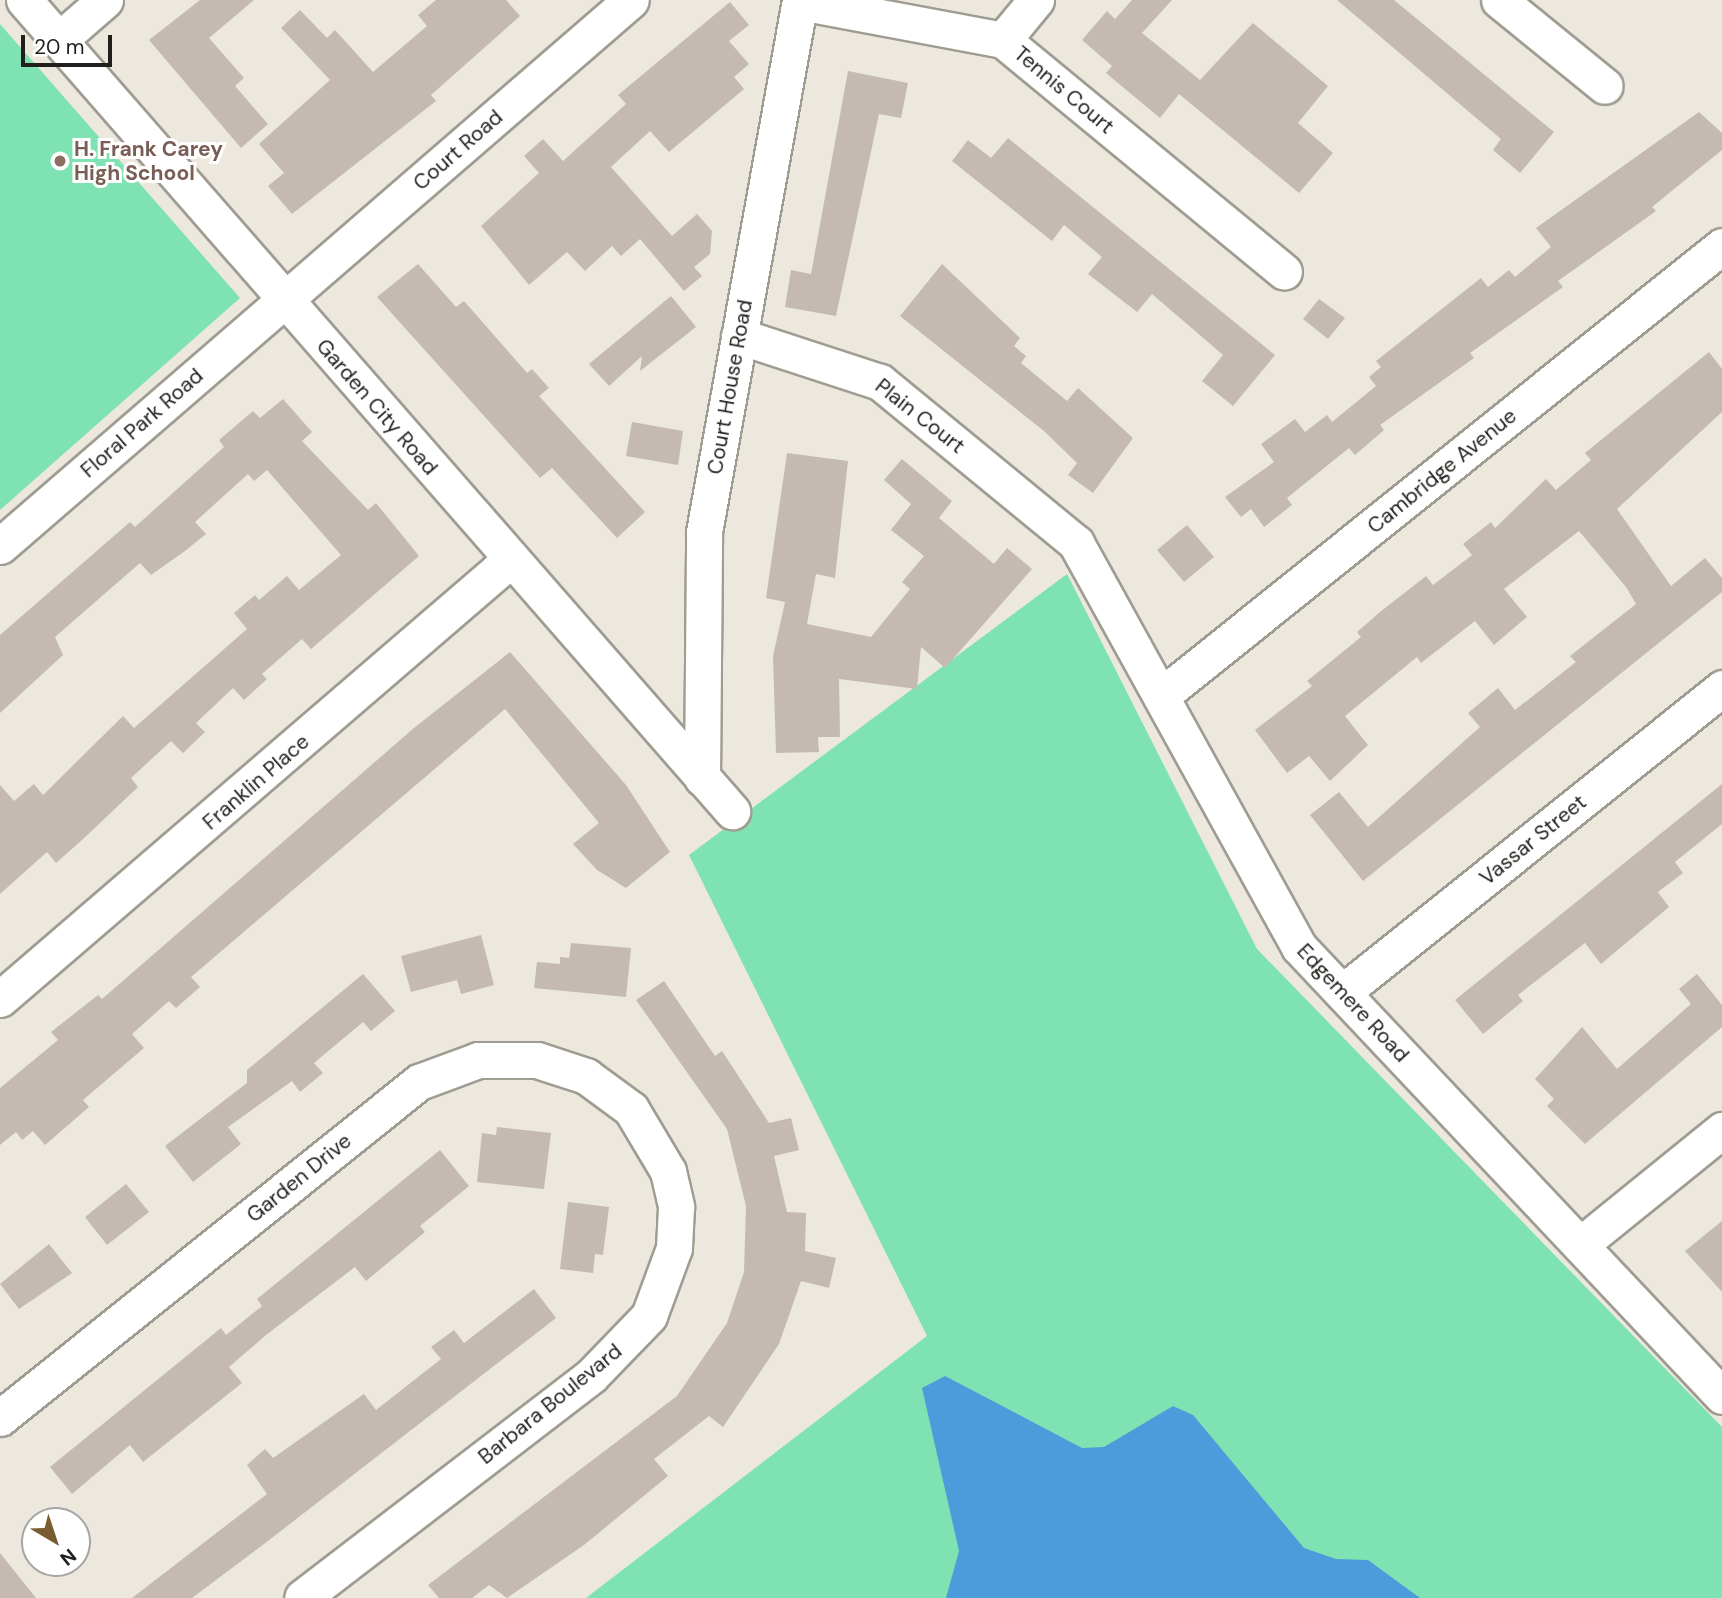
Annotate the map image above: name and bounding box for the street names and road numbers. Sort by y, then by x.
street label: Tennis Court [1009,41,1119,139]
street label: Court Road [408,104,508,196]
street label: Court House Road [702,298,758,476]
street label: Garden City Road [311,334,443,480]
street label: Floral Park Road [76,363,208,483]
street label: Plain Court [870,373,970,459]
street label: Cambridge Avenue [1362,403,1522,539]
street label: Franklin Place [198,729,314,835]
street label: Vassar Street [1475,789,1591,891]
street label: Edgemere Road [1292,939,1414,1067]
street label: Garden Drive [242,1128,356,1228]
street label: Barbara Boulevard [473,1338,627,1470]

